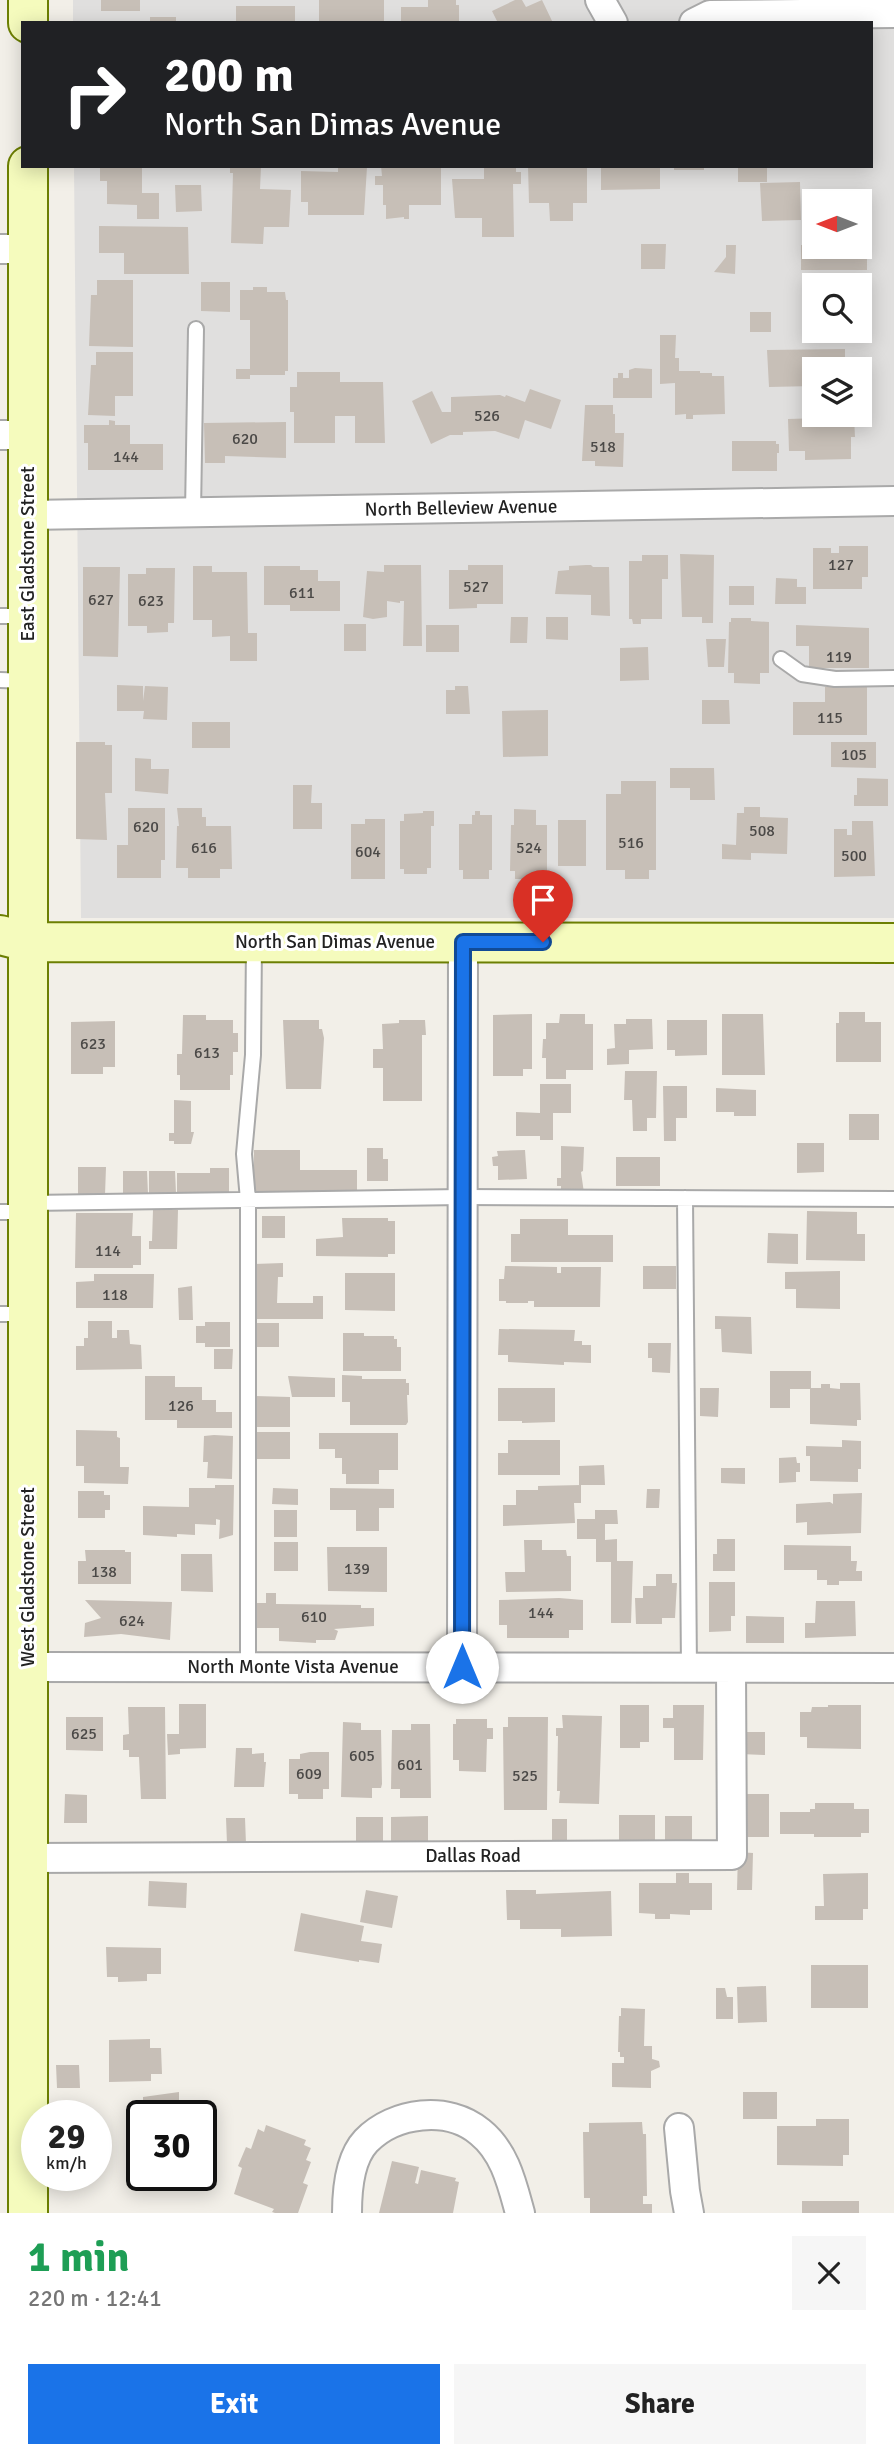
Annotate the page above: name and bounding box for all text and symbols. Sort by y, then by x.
text: 200 m [164,45,294,105]
icon: right [49,49,140,140]
text: North San Dimas Avenue [164,105,501,144]
north arrow [802,189,872,259]
map controls [802,189,872,427]
button: search [802,273,872,343]
button: layers [802,357,872,427]
house number: 526 [474,406,500,426]
house number: 620 [232,429,258,449]
house number: 518 [590,437,616,457]
house number: 144 [113,447,139,467]
street label: East Gladstone Street [16,466,40,642]
street label: North Belleview Avenue [365,494,557,522]
house number: 127 [828,555,854,575]
house number: 527 [463,577,489,597]
house number: 611 [289,583,315,603]
house number: 627 [88,590,114,610]
house number: 623 [138,591,164,611]
house number: 119 [826,647,852,667]
house number: 115 [817,708,843,728]
house number: 105 [841,745,867,765]
house number: 620 [133,817,159,837]
house number: 508 [749,821,775,841]
house number: 516 [618,833,644,853]
house number: 616 [191,838,217,858]
house number: 524 [516,838,542,858]
house number: 604 [355,842,381,862]
house number: 500 [841,846,867,866]
pin [513,870,573,942]
icon: arrive [524,881,562,919]
street label: North San Dimas Avenue [235,930,435,954]
house number: 623 [80,1034,106,1054]
house number: 613 [194,1043,220,1063]
house number: 114 [95,1241,121,1261]
house number: 118 [102,1285,128,1305]
house number: 126 [168,1396,194,1416]
street label: West Gladstone Street [16,1487,40,1667]
house number: 139 [344,1559,370,1579]
house number: 138 [91,1562,117,1582]
house number: 144 [528,1603,554,1623]
house number: 610 [301,1607,327,1627]
house number: 624 [119,1611,145,1631]
position arrow [425,1630,499,1704]
street label: North Monte Vista Avenue [187,1655,399,1679]
house number: 625 [71,1724,97,1744]
house number: 605 [349,1746,375,1766]
house number: 601 [397,1755,423,1775]
house number: 609 [296,1764,322,1784]
house number: 525 [512,1766,538,1786]
street label: Dallas Road [425,1844,521,1868]
speed limit sign: 30 [126,2100,217,2191]
text: 29 [48,2115,85,2158]
text: km/h [46,2152,87,2174]
text: 1 min [28,2232,129,2283]
button: close [792,2236,866,2310]
text: 220 m · 12:41 [28,2284,162,2313]
button: Exit [28,2364,440,2444]
button: Share [454,2364,866,2444]

